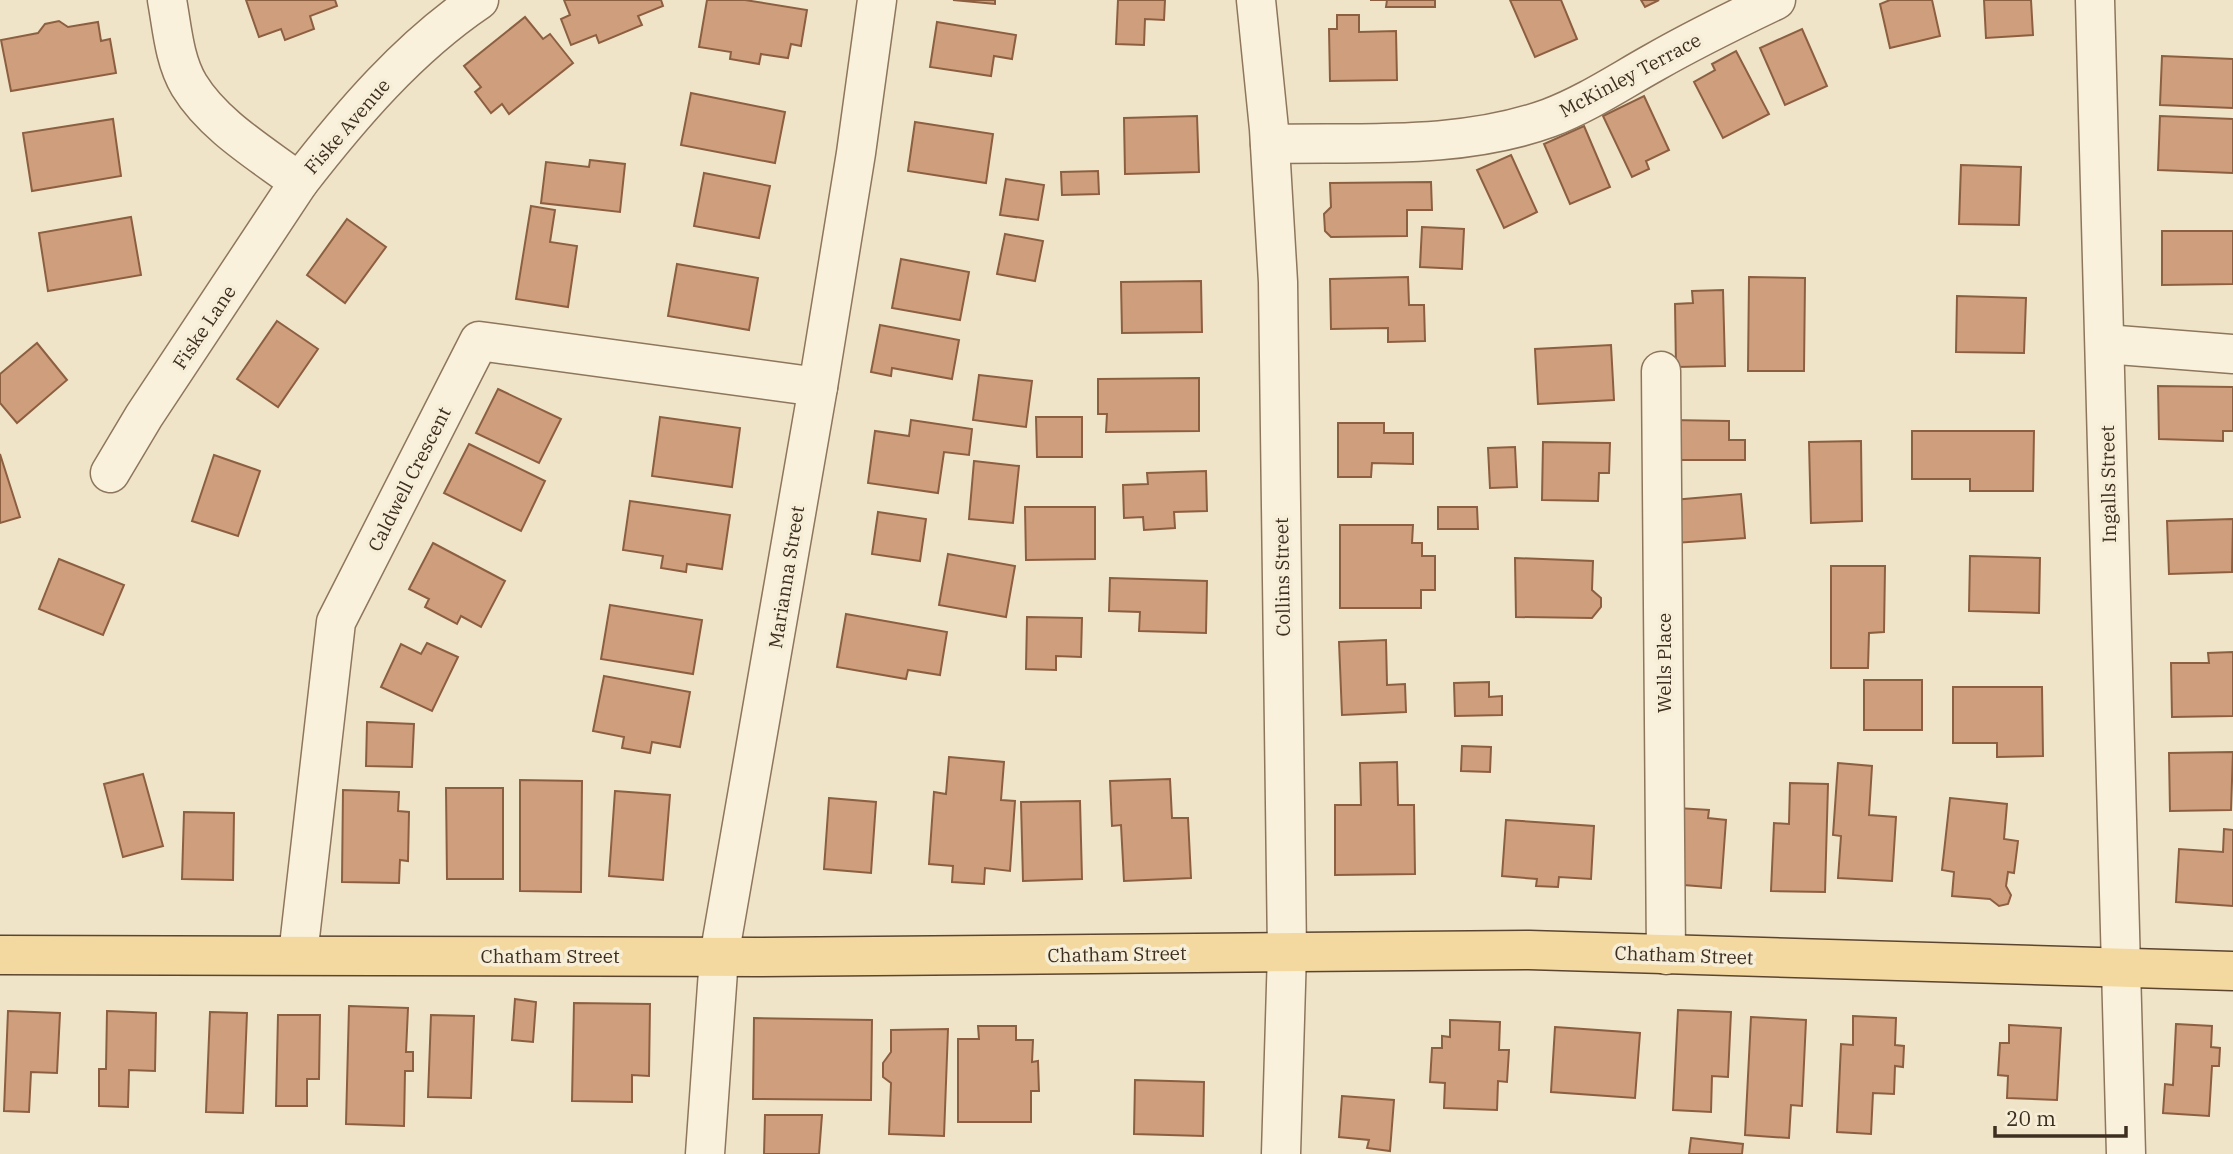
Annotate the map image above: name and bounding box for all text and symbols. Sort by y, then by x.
street label: McKinley Terrace [1555,28,1705,122]
street label: Fiske Avenue [299,73,395,179]
street label: Fiske Lane [167,280,241,374]
street label: Caldwell Crescent [362,402,456,555]
street label: Ingalls Street [2095,425,2121,543]
street label: Marianna Street [763,504,809,650]
street label: Collins Street [1269,517,1295,637]
street label: Wells Place [1652,613,1676,713]
street label: Chatham Street [1047,941,1187,967]
street label: Chatham Street [1614,941,1754,969]
street label: Chatham Street [480,944,620,968]
scale bar [1995,1094,2126,1138]
text: 20 m [2006,1104,2056,1132]

